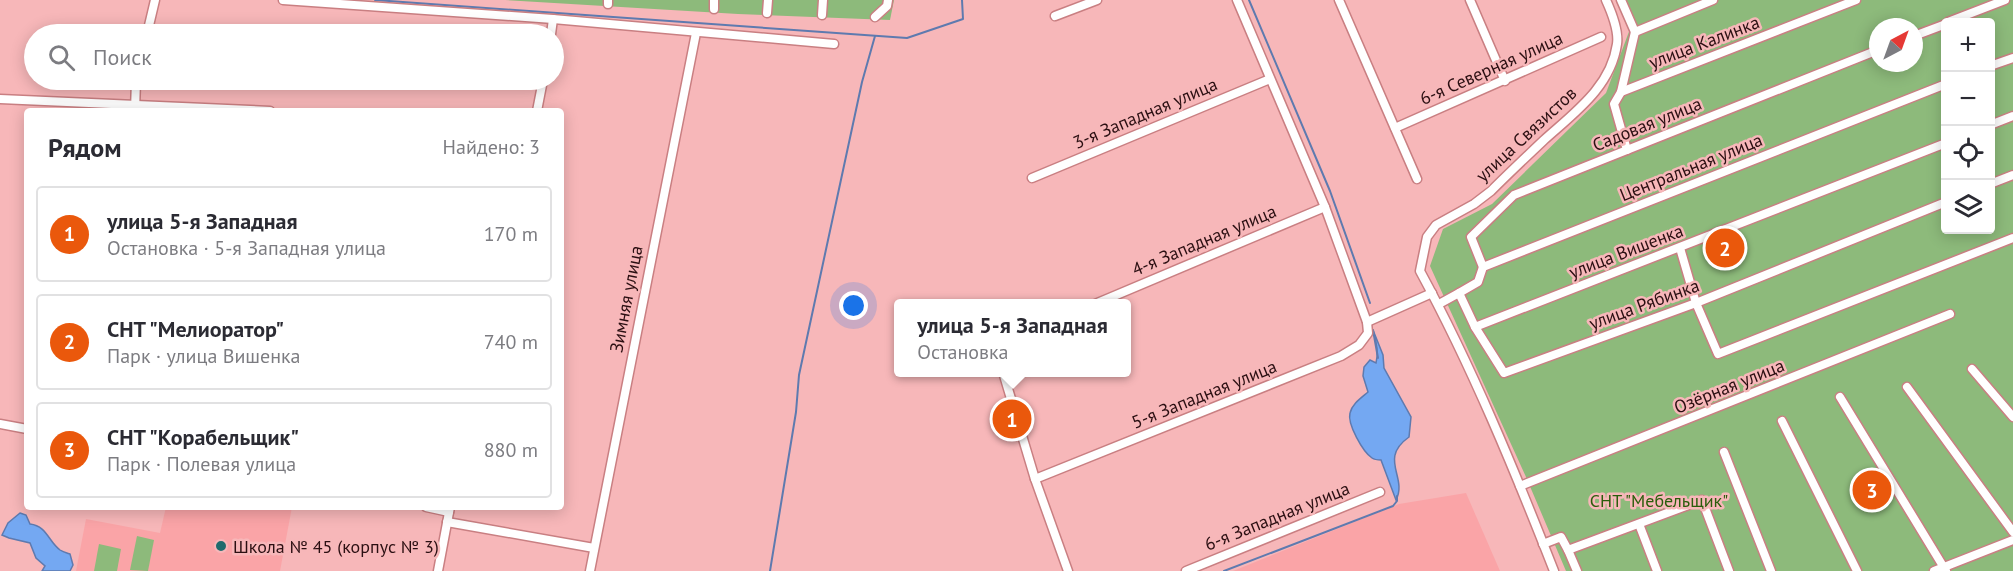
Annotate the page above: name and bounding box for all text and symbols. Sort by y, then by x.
street label: улица Калинка [1645,10,1763,74]
north arrow [1869,18,1923,72]
map controls [1941,18,1995,234]
button: + [1941,18,1995,72]
search box [24,24,564,90]
street label: 6-я Северная улица [1416,26,1566,110]
icon: search [45,41,78,74]
text: Поиск [93,43,152,71]
street label: 3-я Западная улица [1069,72,1221,154]
button: − [1941,72,1995,126]
street label: улица Связистов [1471,81,1581,187]
street label: Садовая улица [1589,92,1705,156]
button: locate [1941,126,1995,180]
street label: Центральная улица [1616,128,1766,206]
text: Рядом [48,131,122,164]
text: Найдено: 3 [443,134,540,160]
button: layers [1941,180,1995,234]
street label: 4-я Западная улица [1128,199,1280,281]
text: улица 5-я Западная [107,207,297,235]
street label: улица Вишенка [1566,219,1686,283]
text: 1 [64,221,75,247]
text: 170 m [484,221,538,247]
pin: 2 [1706,226,1744,270]
text: Остановка · 5-я Западная улица [107,235,386,261]
street label: Зимняя улица [604,243,648,355]
street label: улица Рябинка [1586,273,1702,335]
your location [839,291,868,320]
popup [894,299,1131,377]
text: улица 5-я Западная [917,311,1108,339]
text: СНТ "Мелиоратор" [107,315,284,343]
text: 2 [64,329,75,355]
text: 740 m [484,329,538,355]
text: Остановка [917,339,1009,365]
text: Парк · улица Вишенка [107,343,301,369]
street label: Озёрная улица [1670,353,1788,419]
street label: 5-я Западная улица [1128,354,1280,434]
pin: 1 [992,396,1032,442]
text: СНТ "Корабельщик" [107,423,299,451]
text: 3 [64,437,75,463]
text: 880 m [484,437,538,463]
text: Парк · Полевая улица [107,451,296,477]
pin: 3 [1852,468,1892,512]
street label: 6-я Западная улица [1201,476,1353,556]
park label: СНТ "Мебельщик" [1590,489,1728,512]
place label: Школа № 45 (корпус № 3) [233,535,439,558]
marker: Школа № 45 (корпус № 3) [214,539,228,553]

